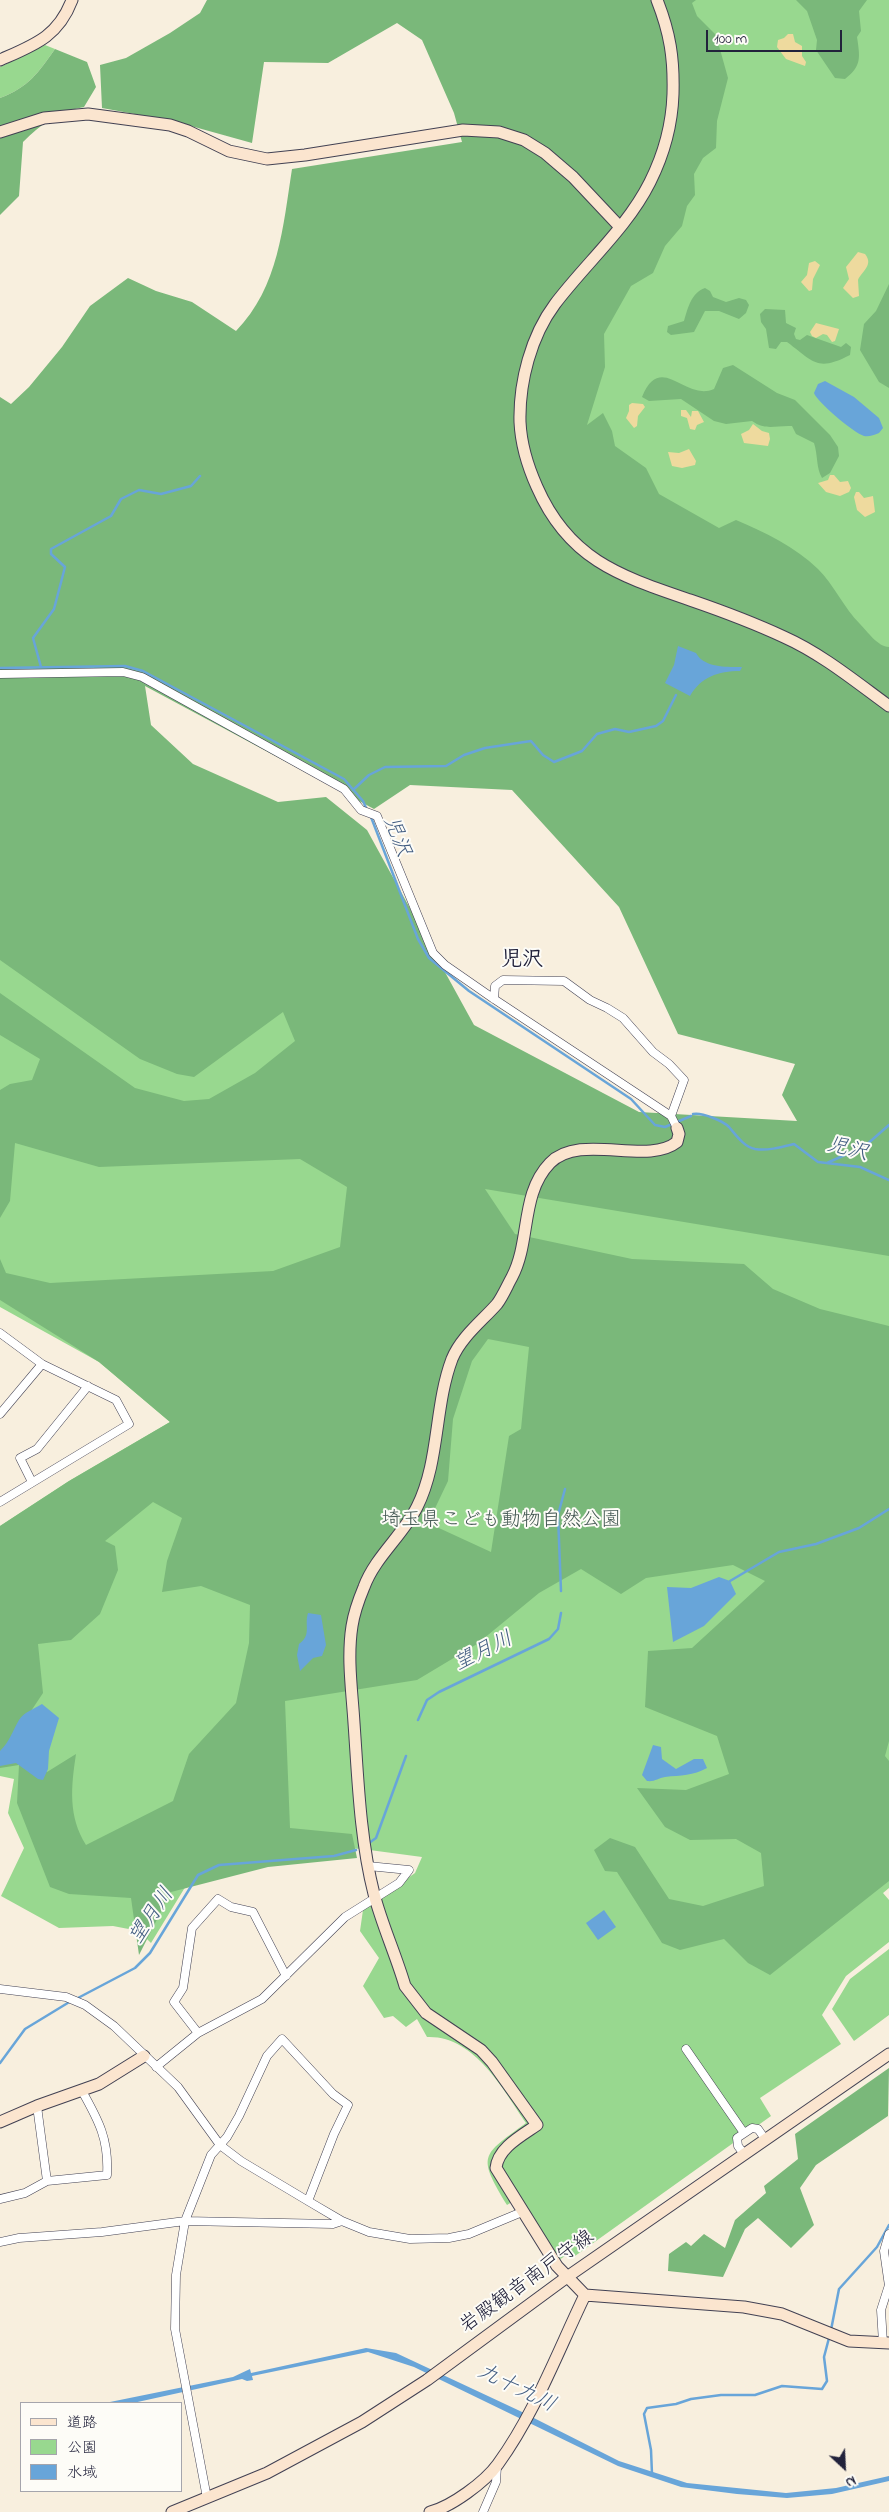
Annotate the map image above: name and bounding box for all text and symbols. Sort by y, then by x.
scale bar [709,20,845,52]
text: 100 m [714,28,747,50]
water label: 児沢 [375,813,415,861]
district label: 児沢 [501,949,543,975]
water label: 児沢 [824,1134,870,1168]
park label: 埼玉県こども動物自然公園 [381,1510,621,1534]
water label: 望月川 [450,1628,518,1678]
water label: 望月川 [125,1884,181,1950]
street label: 岩殿観音南戸守線 [456,2226,600,2340]
water label: 九十九川 [473,2360,559,2420]
legend [20,2402,182,2492]
text: 道路 [67,2412,97,2434]
text: 公園 [67,2437,97,2459]
north arrow [819,2442,869,2492]
text: 水域 [67,2462,97,2484]
text: N [842,2470,859,2493]

